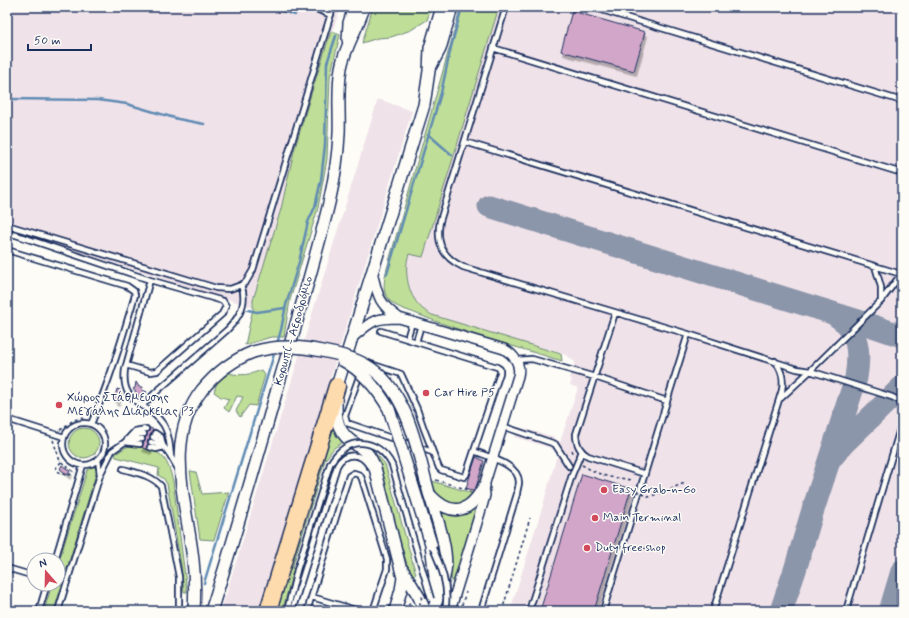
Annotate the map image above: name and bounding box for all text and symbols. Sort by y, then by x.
scale bar [28,26,91,52]
text: 50 m [34,33,61,49]
street label: Κορωπί - Αεροδρόμιο [271,275,317,387]
place label: Car Hire P5 [434,385,495,401]
marker: Car Hire P5 [421,388,431,398]
place label: Χώρος Στάθμευσης Μεγάλης Διάρκειας P3 [67,390,194,420]
marker: Χώρος Στάθμευσης Μεγάλης Διάρκειας P3 [54,400,64,410]
place label: Easy Grab-n-Go [612,482,696,498]
marker: Easy Grab-n-Go [599,485,609,495]
place label: Main Terminal [603,510,681,526]
marker: Main Terminal [590,513,600,523]
place label: Duty free shop [595,540,666,556]
marker: Duty free shop [582,543,592,553]
north arrow [26,552,66,592]
text: N [37,556,49,571]

